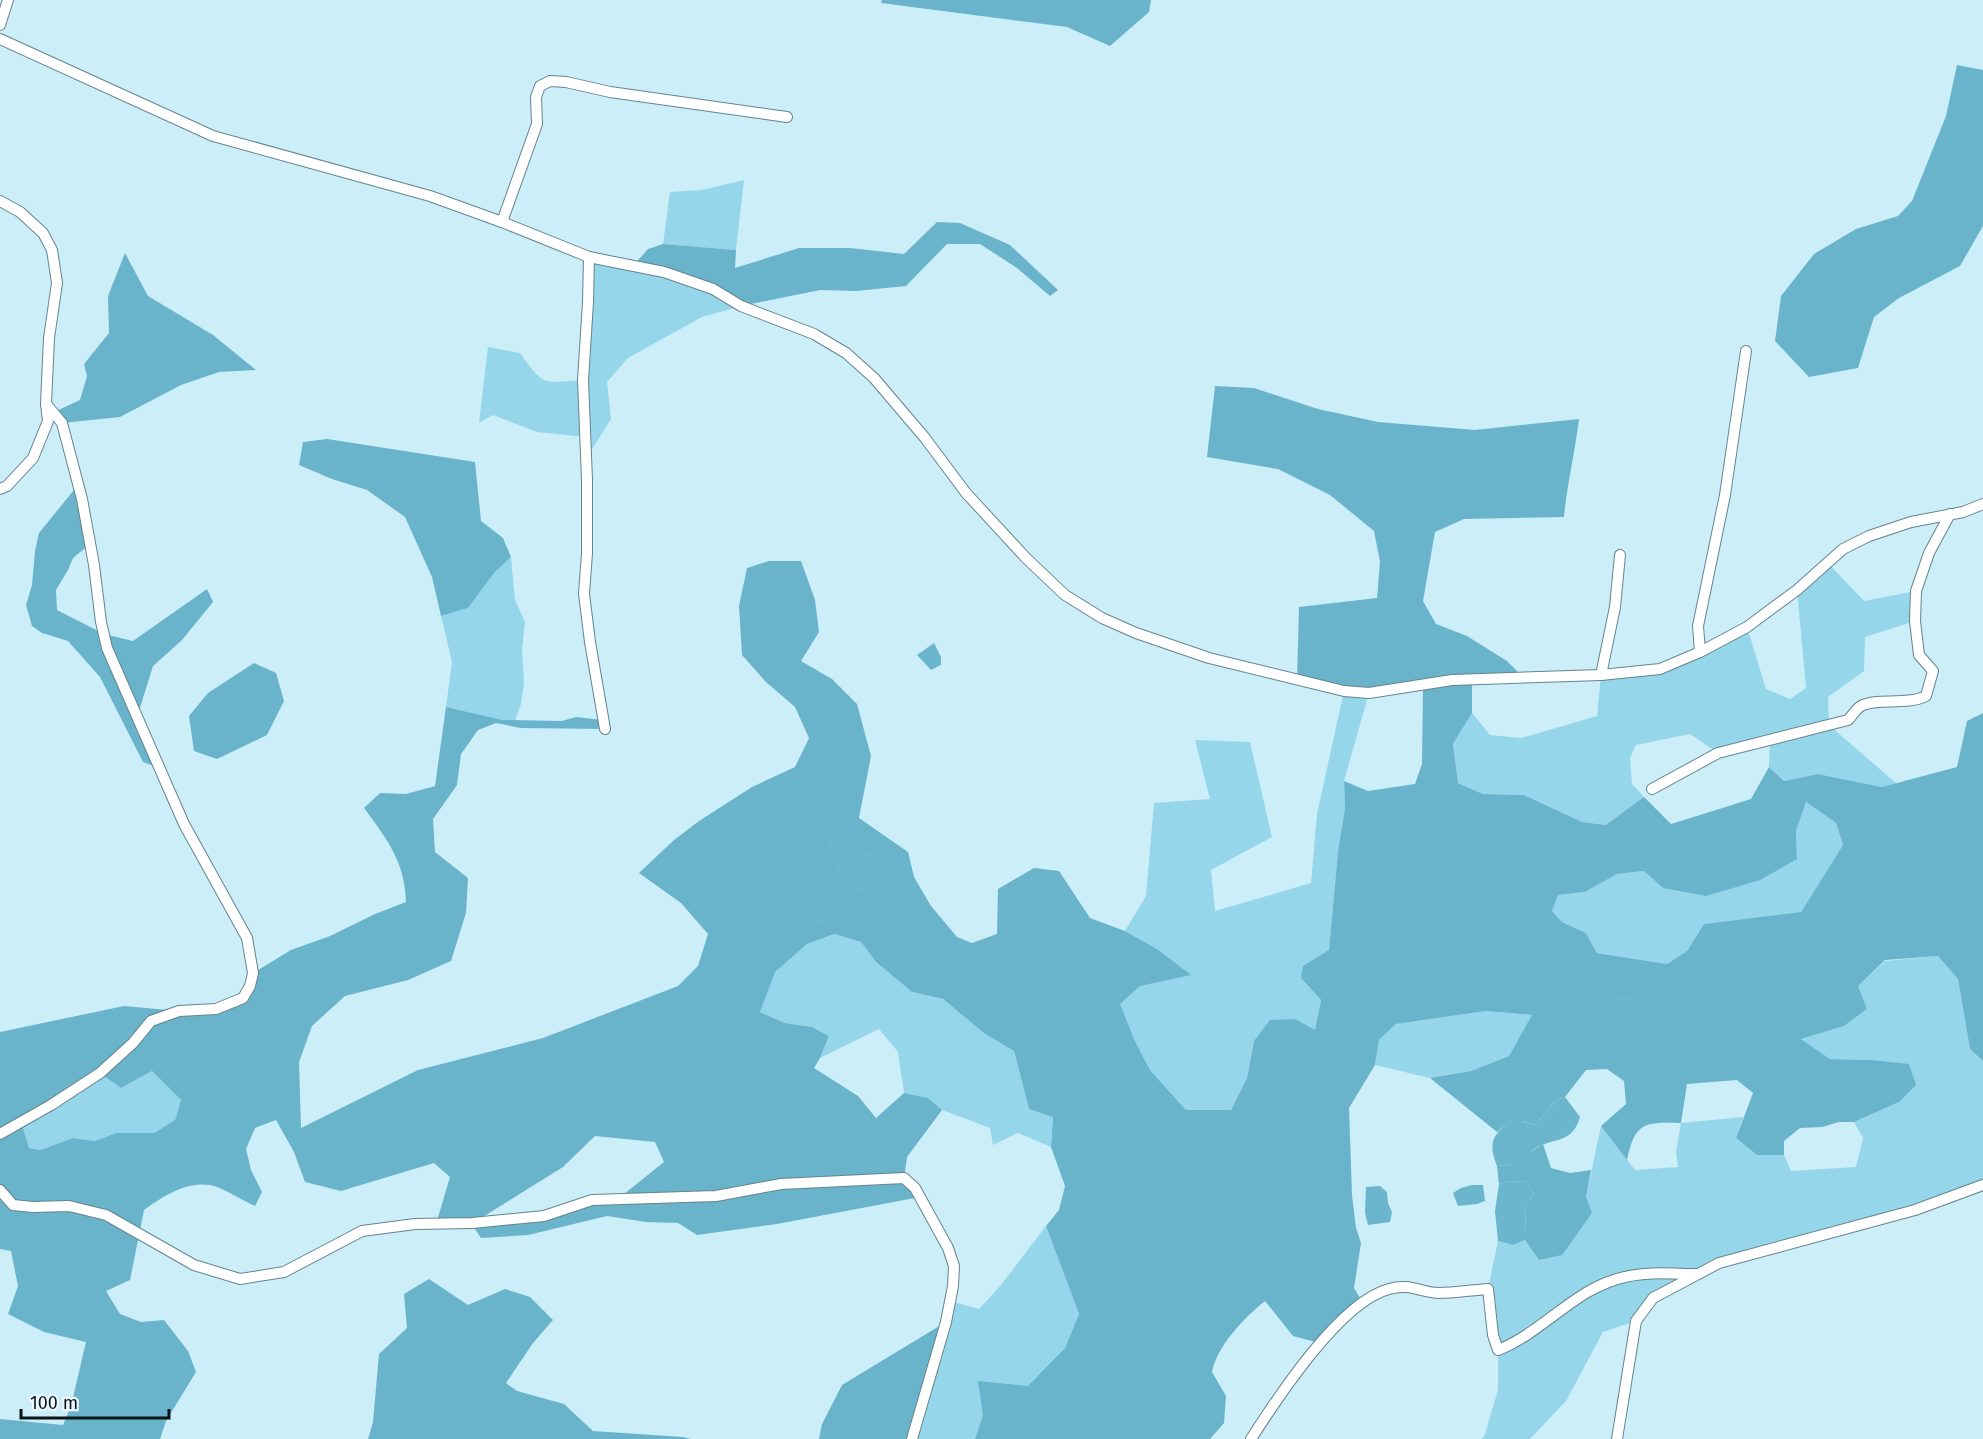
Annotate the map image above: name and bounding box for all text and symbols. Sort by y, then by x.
scale bar [21,1382,170,1420]
text: 100 m [30,1392,78,1414]

